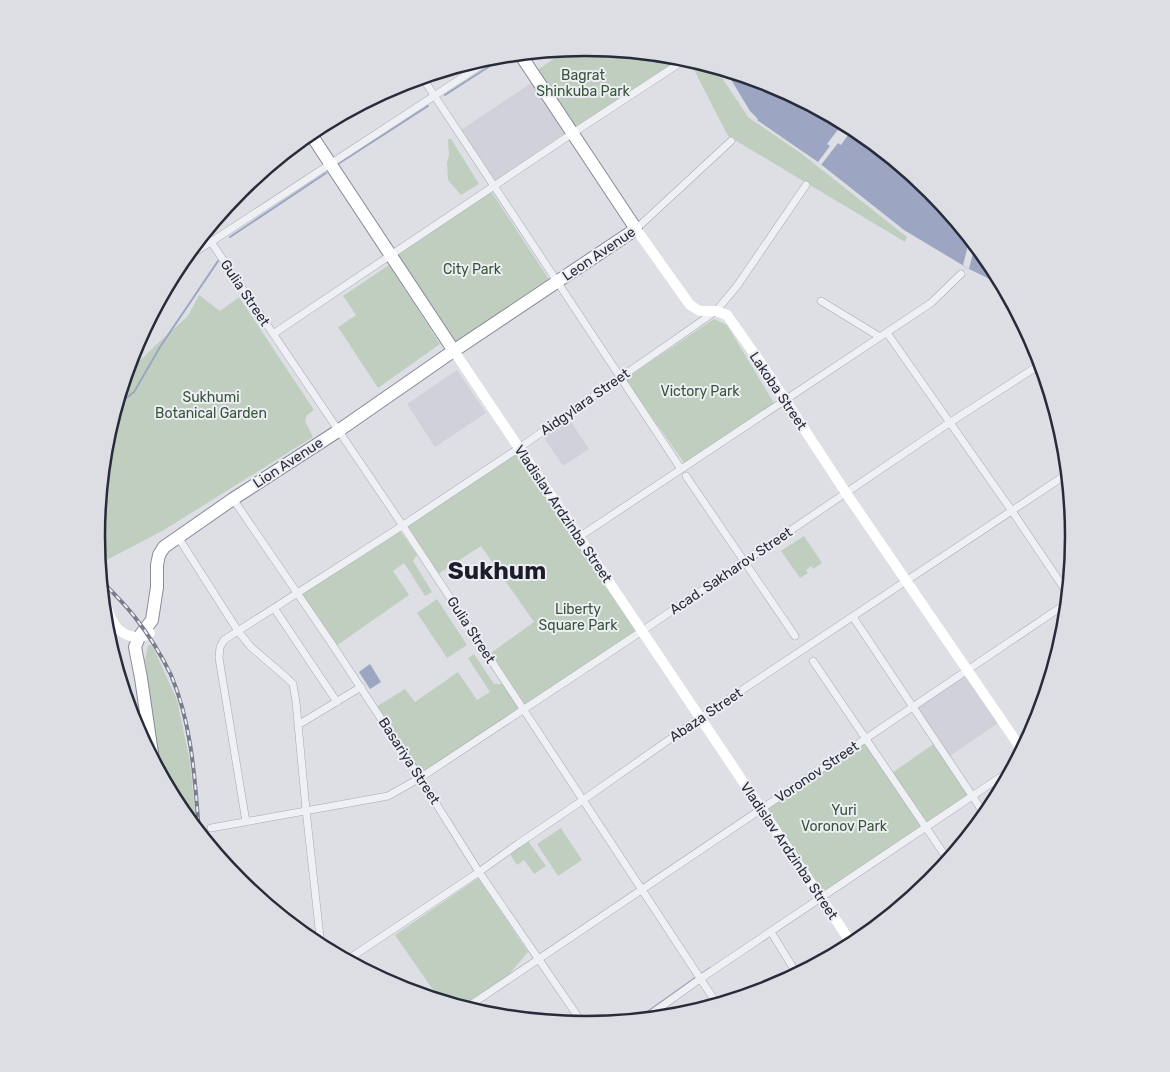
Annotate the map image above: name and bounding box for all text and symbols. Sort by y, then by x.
park label: Bagrat Shinkuba Park [536,67,630,100]
street label: Leon Avenue [559,223,639,285]
street label: Gulia Street [217,257,274,330]
park label: City Park [443,261,502,278]
street label: Lakoba Street [746,349,811,434]
street label: Aidgylara Street [537,365,633,439]
park label: Victory Park [661,383,740,400]
park label: Sukhumi Botanical Garden [155,389,267,422]
street label: Lion Avenue [250,434,326,492]
street label: Vladislav Ardzinba Street [511,442,616,587]
street label: Acad. Sakharov Street [666,523,796,618]
district label: Sukhum [448,557,546,585]
street label: Gulia Street [443,593,499,667]
park label: Liberty Square Park [539,601,618,634]
street label: Abaza Street [666,684,746,746]
street label: Basariya Street [375,715,444,808]
street label: Voronov Street [772,737,862,806]
street label: Vladislav Ardzinba Street [737,779,842,924]
park label: Yuri Voronov Park [801,802,888,835]

